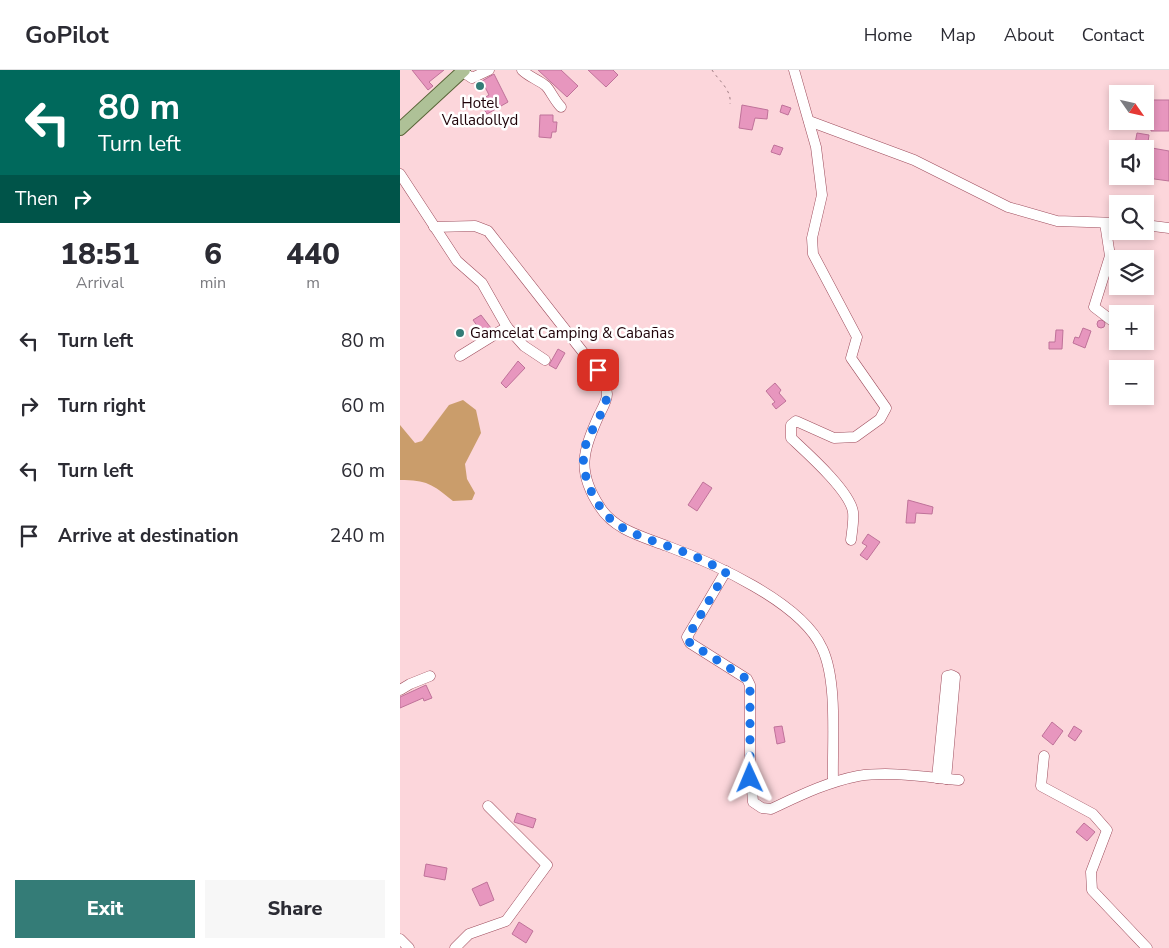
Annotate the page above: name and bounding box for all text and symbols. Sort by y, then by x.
text: GoPilot [25,19,109,51]
text: Home [864,23,912,47]
text: Map [940,23,976,47]
text: About [1004,23,1054,47]
text: Contact [1082,23,1144,47]
marker: Hotel Valladollyd [474,80,486,92]
text: 80 m [98,84,180,131]
north arrow [1109,85,1154,130]
map controls [1109,85,1154,405]
icon: left [15,90,80,155]
place label: Hotel Valladollyd [441,93,518,130]
text: Turn left [98,129,181,159]
button: sound [1109,140,1154,185]
icon: right [68,185,96,213]
text: Then [15,186,58,212]
button: search [1109,195,1154,240]
text: 18:51 [60,234,140,275]
text: 6 [204,234,222,275]
text: 440 [286,234,340,275]
button: layers [1109,250,1154,295]
text: Arrival [76,272,124,294]
text: min [200,272,226,294]
text: m [306,272,320,294]
button: + [1109,305,1154,350]
place label: Gamcelat Camping & Cabañas [470,323,674,343]
icon: left [15,327,43,355]
marker: Gamcelat Camping & Cabañas [454,327,466,339]
text: Turn left [58,328,133,354]
text: 80 m [341,328,385,354]
pin [577,349,619,391]
icon: arrive [584,356,612,384]
button: − [1109,360,1154,405]
icon: right [15,392,43,420]
text: Turn right [58,393,145,419]
text: 60 m [341,393,385,419]
icon: left [15,457,43,485]
text: Turn left [58,458,133,484]
text: 60 m [341,458,385,484]
icon: arrive [15,522,43,550]
text: Arrive at destination [58,523,239,549]
text: 240 m [330,523,385,549]
position arrow [723,751,775,803]
button: Exit [15,880,195,938]
button: Share [205,880,385,938]

